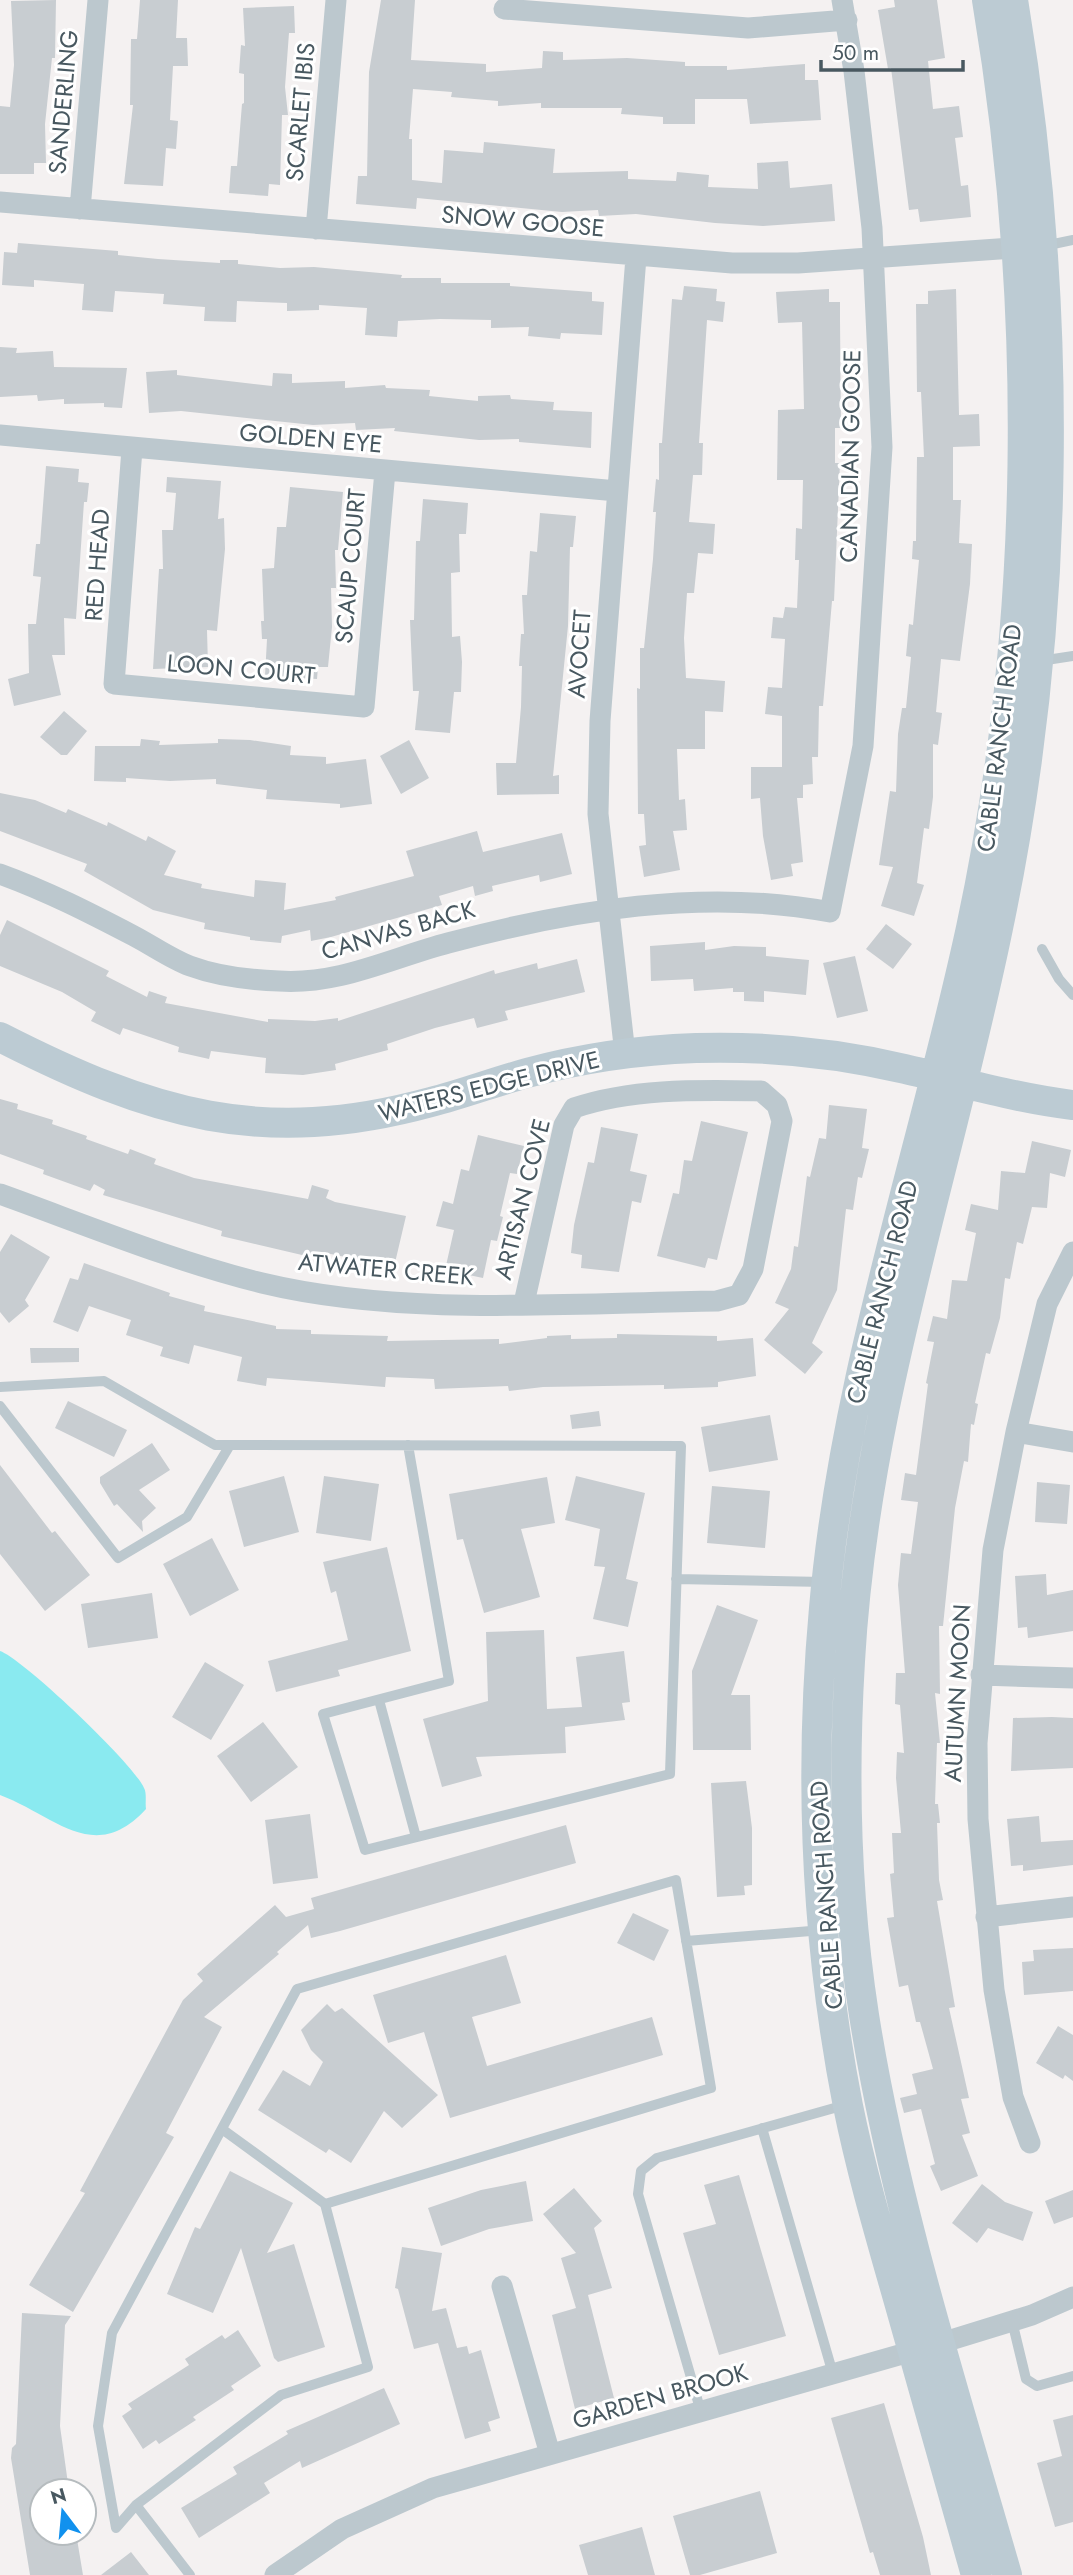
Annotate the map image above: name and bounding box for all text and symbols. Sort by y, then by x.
scale bar [821,28,963,72]
street label: SANDERLING [39,29,87,175]
text: 50 m [832,38,879,68]
street label: SCARLET IBIS [277,41,323,183]
street label: SNOW GOOSE [440,196,606,246]
street label: CANADIAN GOOSE [831,349,869,563]
street label: GOLDEN EYE [238,414,384,462]
street label: SCAUP COURT [326,487,374,645]
street label: RED HEAD [76,508,118,622]
street label: AVOCET [558,609,600,699]
street label: CABLE RANCH ROAD [968,622,1030,854]
street label: LOON COURT [165,645,317,693]
street label: CANVAS BACK [317,891,479,969]
street label: WATERS EDGE DRIVE [375,1042,603,1130]
street label: ARTISAN COVE [485,1115,559,1283]
street label: CABLE RANCH ROAD [837,1177,927,1407]
street label: ATWATER CREEK [297,1244,476,1294]
street label: AUTUMN MOON [935,1603,979,1783]
street label: CABLE RANCH ROAD [801,1780,851,2010]
street label: GARDEN BROOK [568,2354,752,2438]
north arrow [28,2477,98,2547]
text: N [47,2481,69,2511]

